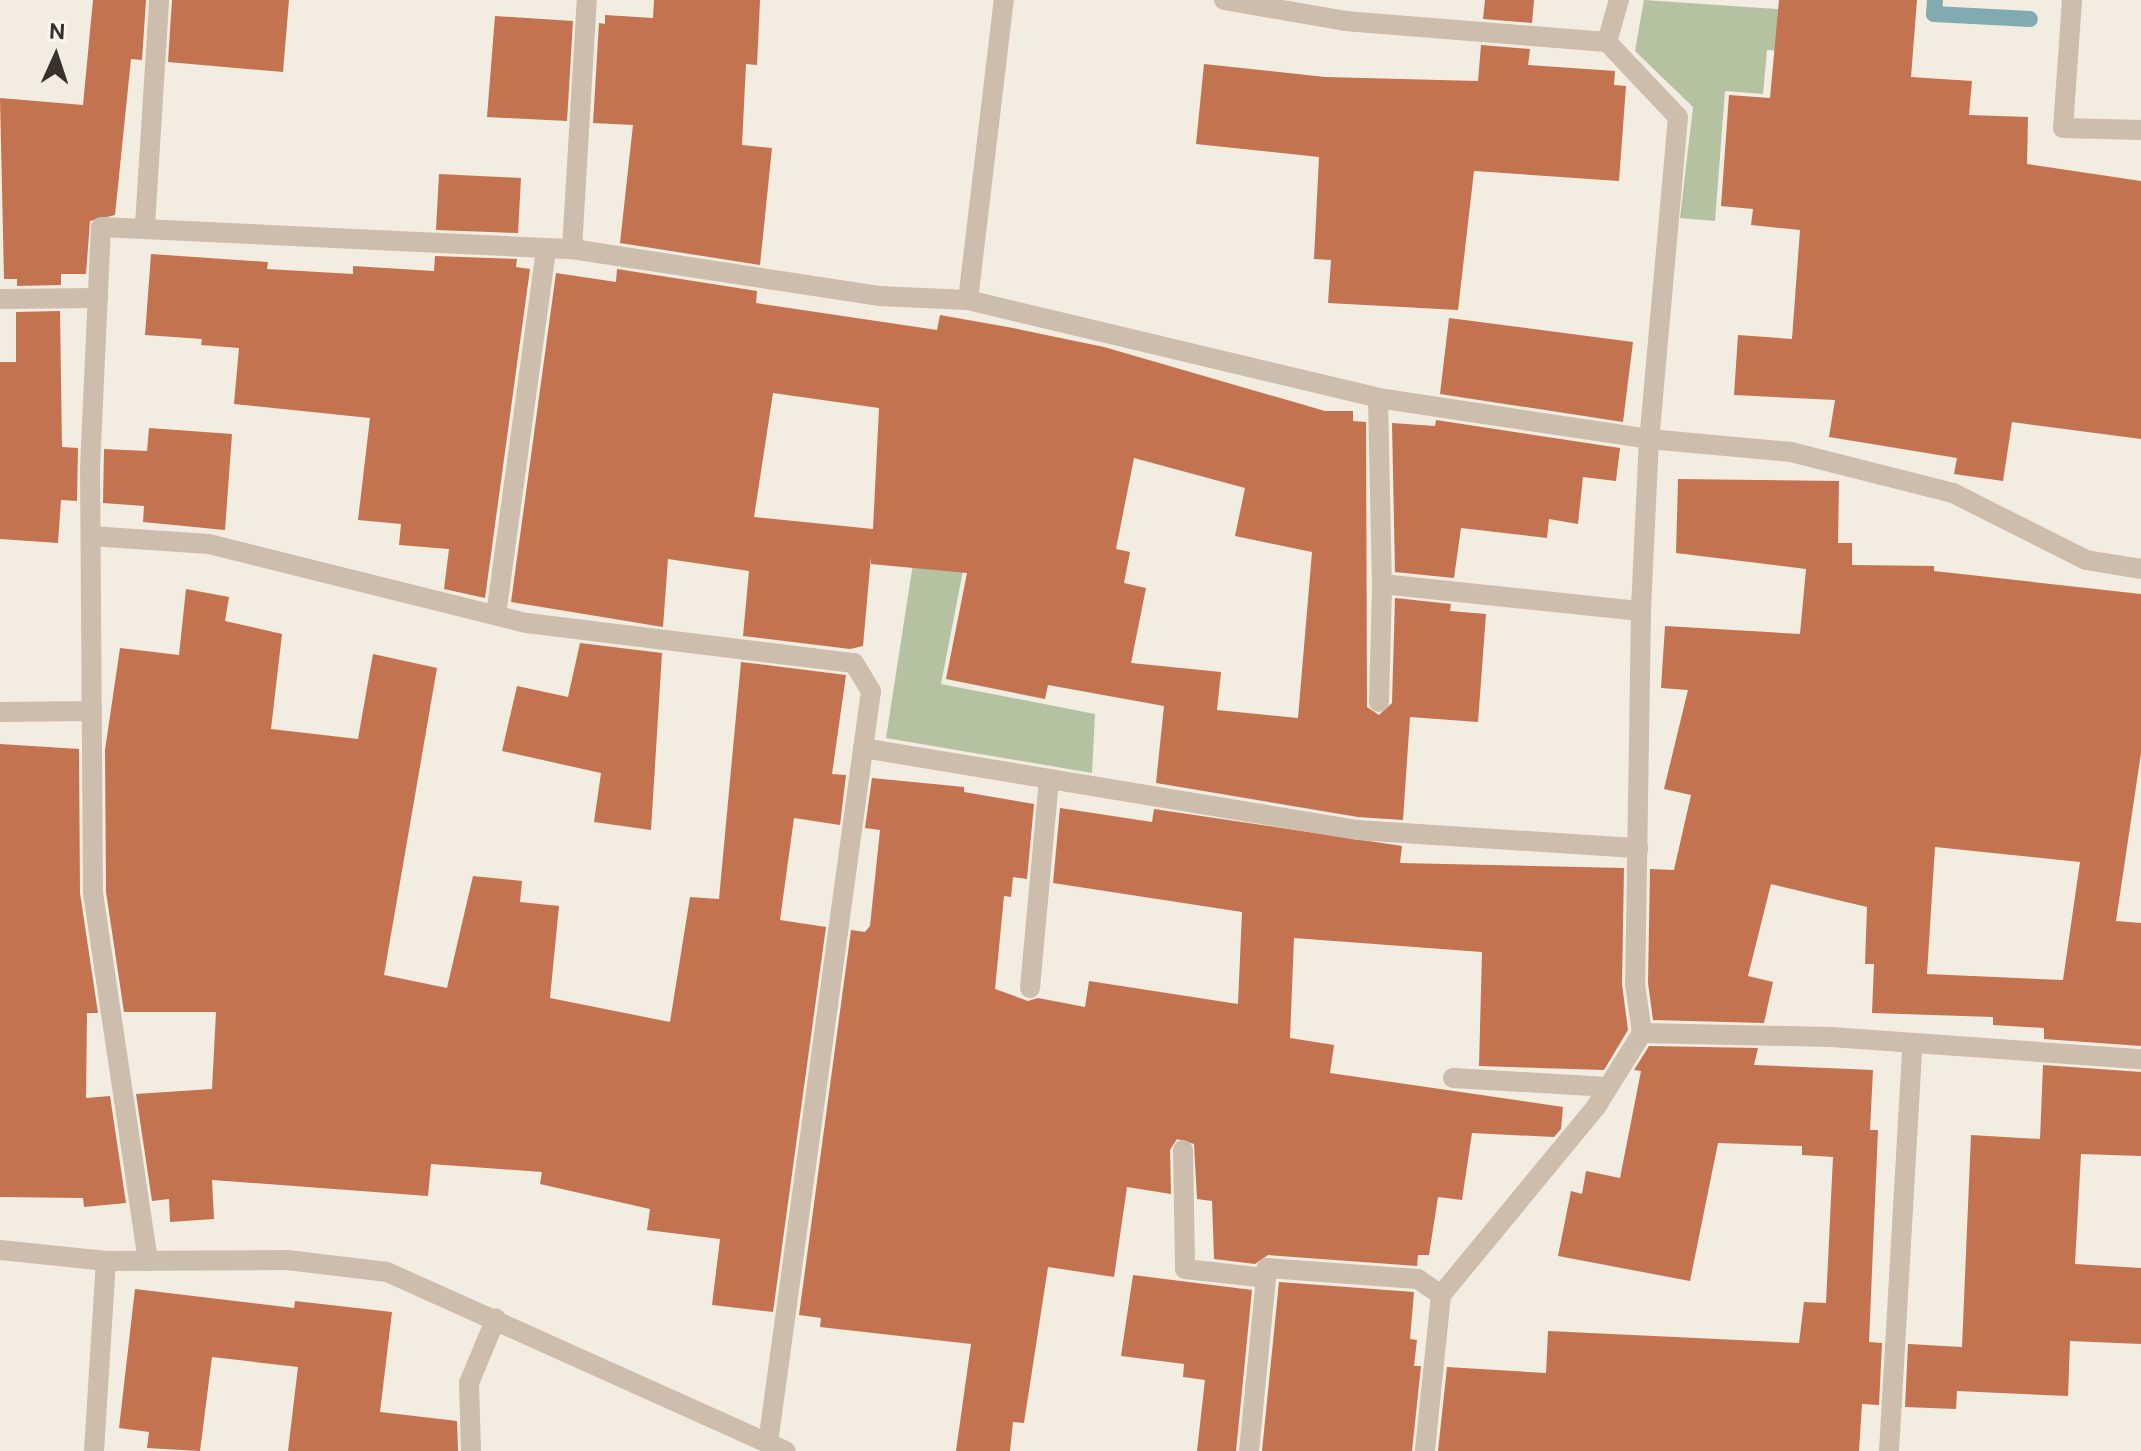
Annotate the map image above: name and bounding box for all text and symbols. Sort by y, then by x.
north arrow [16,16,96,96]
text: N [49,17,66,46]

